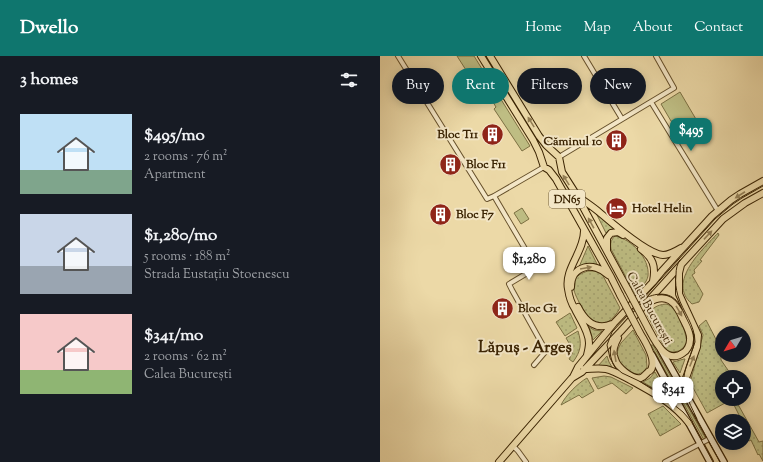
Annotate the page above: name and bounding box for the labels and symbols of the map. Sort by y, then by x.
one-way arrow [527,116,534,128]
pin: $495 [667,118,715,152]
building icon: Bloc T11 [480,121,506,147]
place label: Bloc T11 [436,126,479,144]
building icon: Căminul 10 [604,128,630,154]
place label: Căminul 10 [544,133,603,151]
building icon: Bloc F11 [438,151,464,177]
place label: Bloc F11 [465,156,507,174]
one-way arrow [563,174,570,186]
road number: DN65 [549,190,585,208]
one-way arrow [734,191,746,198]
hotel icon: Hotel Helin [604,195,630,221]
place label: Hotel Helin [631,200,693,218]
building icon: Bloc F7 [427,201,453,227]
place label: Bloc F7 [455,206,495,224]
one-way arrow [588,217,595,229]
one-way arrow [703,230,712,240]
pin: $1,280 [496,247,562,281]
one-way arrow [580,265,593,271]
street label: Calea București [622,269,677,349]
building icon: Bloc G1 [490,295,516,321]
place label: Bloc G1 [517,300,558,318]
one-way arrow [675,305,682,317]
north arrow [715,326,751,362]
district label: Lăpuș - Argeș [478,337,572,360]
one-way arrow [612,350,618,362]
one-way arrow [689,354,695,366]
pin: $341 [649,377,697,411]

